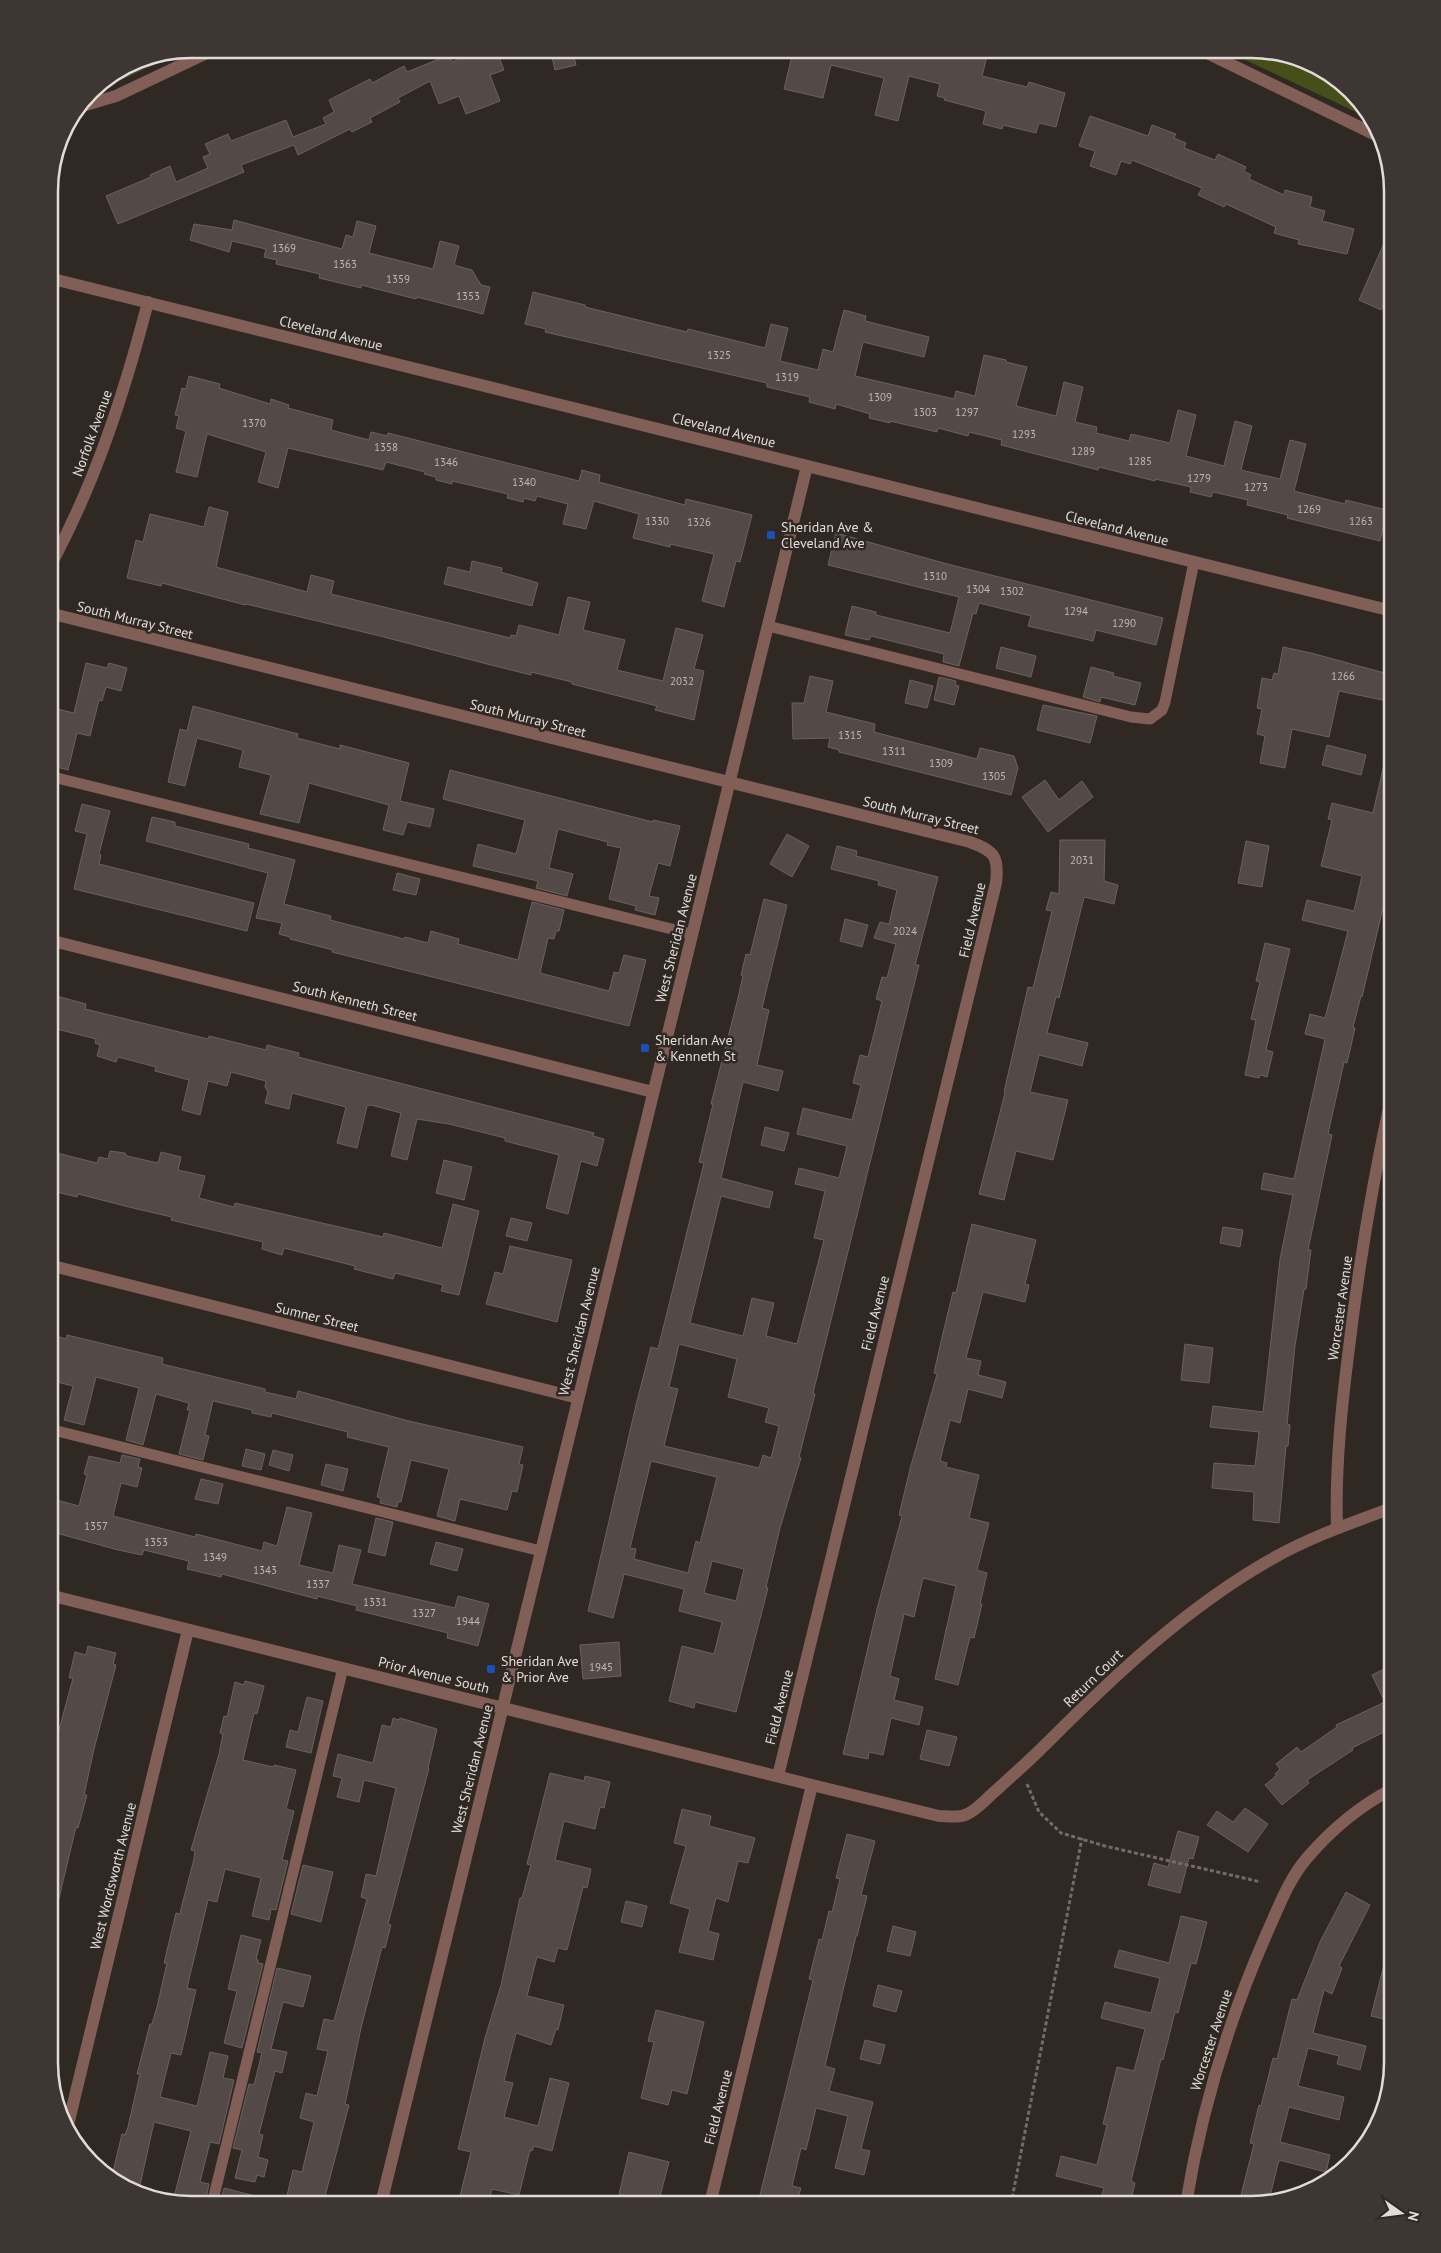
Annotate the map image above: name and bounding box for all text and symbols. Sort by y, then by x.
house number: 1369 [272,241,296,255]
house number: 1363 [333,257,357,271]
house number: 1359 [386,272,410,286]
house number: 1353 [456,289,480,303]
street label: Cleveland Avenue [277,311,385,355]
house number: 1325 [707,348,731,362]
house number: 1319 [775,370,799,384]
street label: Norfolk Avenue [68,387,116,479]
house number: 1309 [868,390,892,404]
house number: 1303 [913,405,937,419]
house number: 1297 [955,405,979,419]
street label: Cleveland Avenue [670,408,778,452]
house number: 1370 [242,416,266,430]
house number: 1293 [1012,427,1036,441]
house number: 1358 [374,440,398,454]
house number: 1289 [1071,444,1095,458]
house number: 1285 [1128,454,1152,468]
house number: 1346 [434,455,458,469]
house number: 1279 [1187,471,1211,485]
house number: 1340 [512,475,536,489]
house number: 1273 [1244,480,1268,494]
house number: 1269 [1297,502,1321,516]
street label: Cleveland Avenue [1063,506,1171,550]
house number: 1330 [645,514,669,528]
house number: 1263 [1349,514,1373,528]
house number: 1326 [687,515,711,529]
place label: Sheridan Ave & Cleveland Ave [781,518,874,552]
marker: Sheridan Ave & Cleveland Ave [765,529,777,541]
house number: 1310 [923,569,947,583]
house number: 1304 [966,582,990,596]
house number: 1302 [1000,584,1024,598]
street label: South Murray Street [75,597,195,643]
house number: 1294 [1064,604,1088,618]
house number: 1290 [1112,616,1136,630]
house number: 1266 [1331,669,1355,683]
house number: 2032 [670,674,694,688]
street label: South Murray Street [468,695,588,741]
house number: 1315 [838,728,862,742]
house number: 1311 [882,744,906,758]
house number: 1309 [929,756,953,770]
house number: 1305 [982,769,1006,783]
street label: South Murray Street [861,792,981,838]
house number: 2031 [1070,853,1094,867]
street label: West Sheridan Avenue [651,872,701,1004]
street label: Field Avenue [955,881,989,959]
house number: 2024 [893,924,917,938]
street label: South Kenneth Street [291,977,419,1025]
place label: Sheridan Ave & Kenneth St [655,1031,736,1065]
marker: Sheridan Ave & Kenneth St [639,1042,651,1054]
street label: Worcester Avenue [1324,1254,1356,1362]
street label: West Sheridan Avenue [554,1265,604,1397]
street label: Field Avenue [857,1274,893,1352]
street label: Sumner Street [273,1298,361,1336]
house number: 1357 [84,1519,108,1533]
house number: 1353 [144,1535,168,1549]
house number: 1349 [203,1550,227,1564]
house number: 1343 [253,1563,277,1577]
house number: 1337 [306,1577,330,1591]
house number: 1331 [363,1595,387,1609]
house number: 1327 [412,1606,436,1620]
house number: 1944 [456,1614,480,1628]
street label: Return Court [1060,1645,1127,1711]
place label: Sheridan Ave & Prior Ave [501,1652,579,1686]
street label: Prior Avenue South [377,1653,491,1697]
house number: 1945 [589,1660,613,1674]
marker: Sheridan Ave & Prior Ave [485,1663,497,1675]
street label: Field Avenue [761,1668,797,1746]
street label: West Sheridan Avenue [447,1703,497,1835]
street label: West Wordsworth Avenue [86,1800,140,1952]
street label: Worcester Avenue [1186,1987,1236,2093]
street label: Field Avenue [700,2068,736,2146]
north arrow [1376,2188,1426,2238]
text: N [1404,2210,1423,2223]

